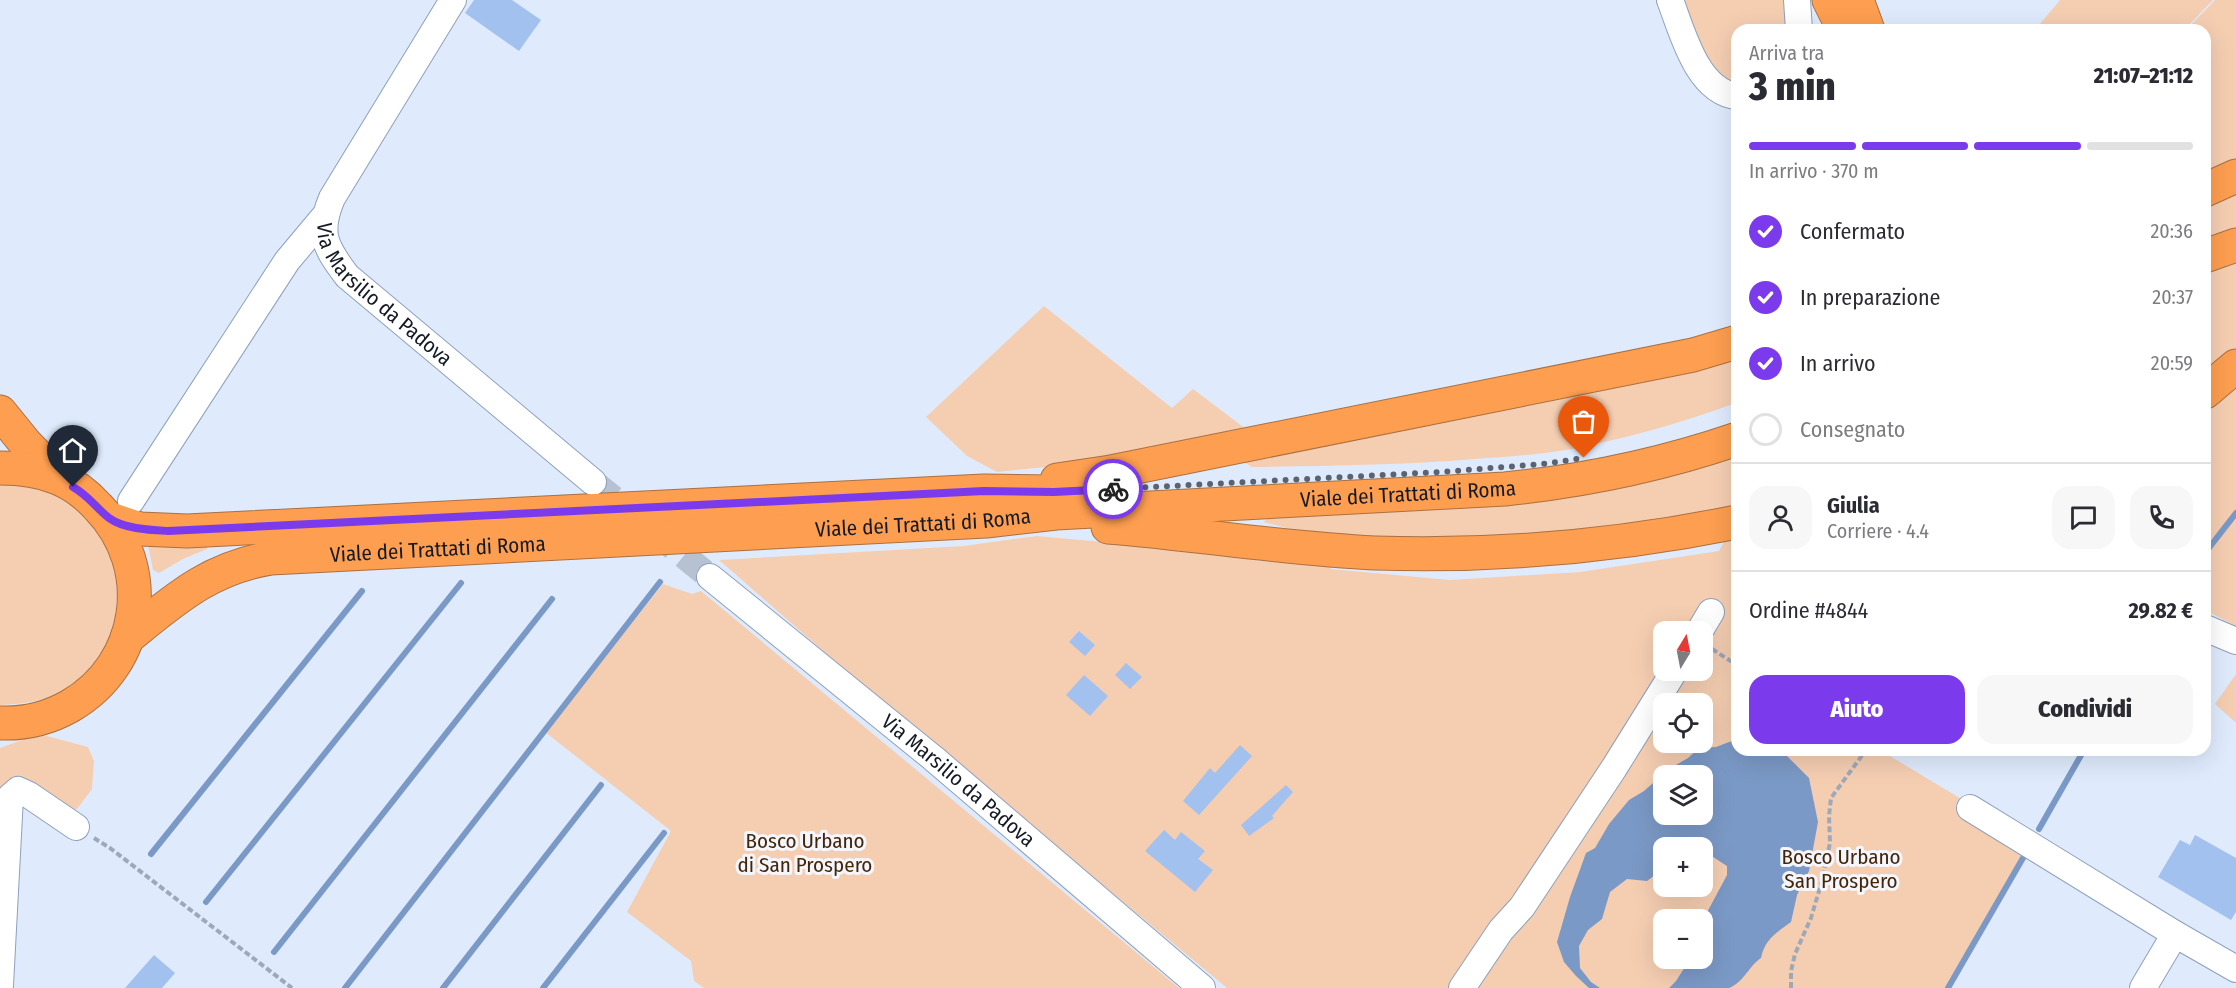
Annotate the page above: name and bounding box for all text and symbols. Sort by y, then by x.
text: Arriva tra [1749,41,1824,65]
text: 21:07–21:12 [2094,62,2193,89]
text: 3 min [1749,64,1836,110]
text: In arrivo · 370 m [1749,159,1879,183]
icon: check [1749,215,1782,248]
text: Confermato [1800,218,1905,245]
text: 20:36 [2150,219,2193,243]
street label: Via Marsilio da Padova [311,222,457,371]
icon: check [1749,281,1782,314]
text: In preparazione [1800,284,1941,311]
text: 20:37 [2152,285,2193,309]
icon: check [1749,347,1782,380]
text: In arrivo [1800,350,1875,377]
text: 20:59 [2151,351,2193,375]
pin [1558,396,1609,458]
icon: bag [1567,405,1600,438]
text: Consegnato [1800,416,1905,443]
pin [47,425,98,487]
icon: home [56,434,89,467]
courier [1083,459,1143,519]
icon: bike [1097,473,1130,506]
street label: Viale dei Trattati di Roma [1300,475,1517,513]
button: person [1749,486,1812,549]
button: chat [2052,486,2115,549]
button: phone [2130,486,2193,549]
text: Giulia [1827,492,1880,519]
street label: Viale dei Trattati di Roma [815,503,1032,543]
text: Corriere · 4.4 [1827,519,1929,543]
street label: Viale dei Trattati di Roma [329,531,546,568]
text: Ordine #4844 [1749,597,1868,624]
text: 29.82 € [2128,597,2193,624]
north arrow [1653,621,1713,681]
map controls [1653,621,1713,969]
button: Aiuto [1749,675,1965,744]
button: Condividi [1977,675,2193,744]
button: locate [1653,693,1713,753]
street label: Via Marsilio da Padova [876,708,1040,853]
button: layers [1653,765,1713,825]
park label: Bosco Urbano di San Prospero [738,828,872,878]
button: + [1653,837,1713,897]
park label: Bosco Urbano San Prospero [1781,844,1901,894]
button: − [1653,909,1713,969]

